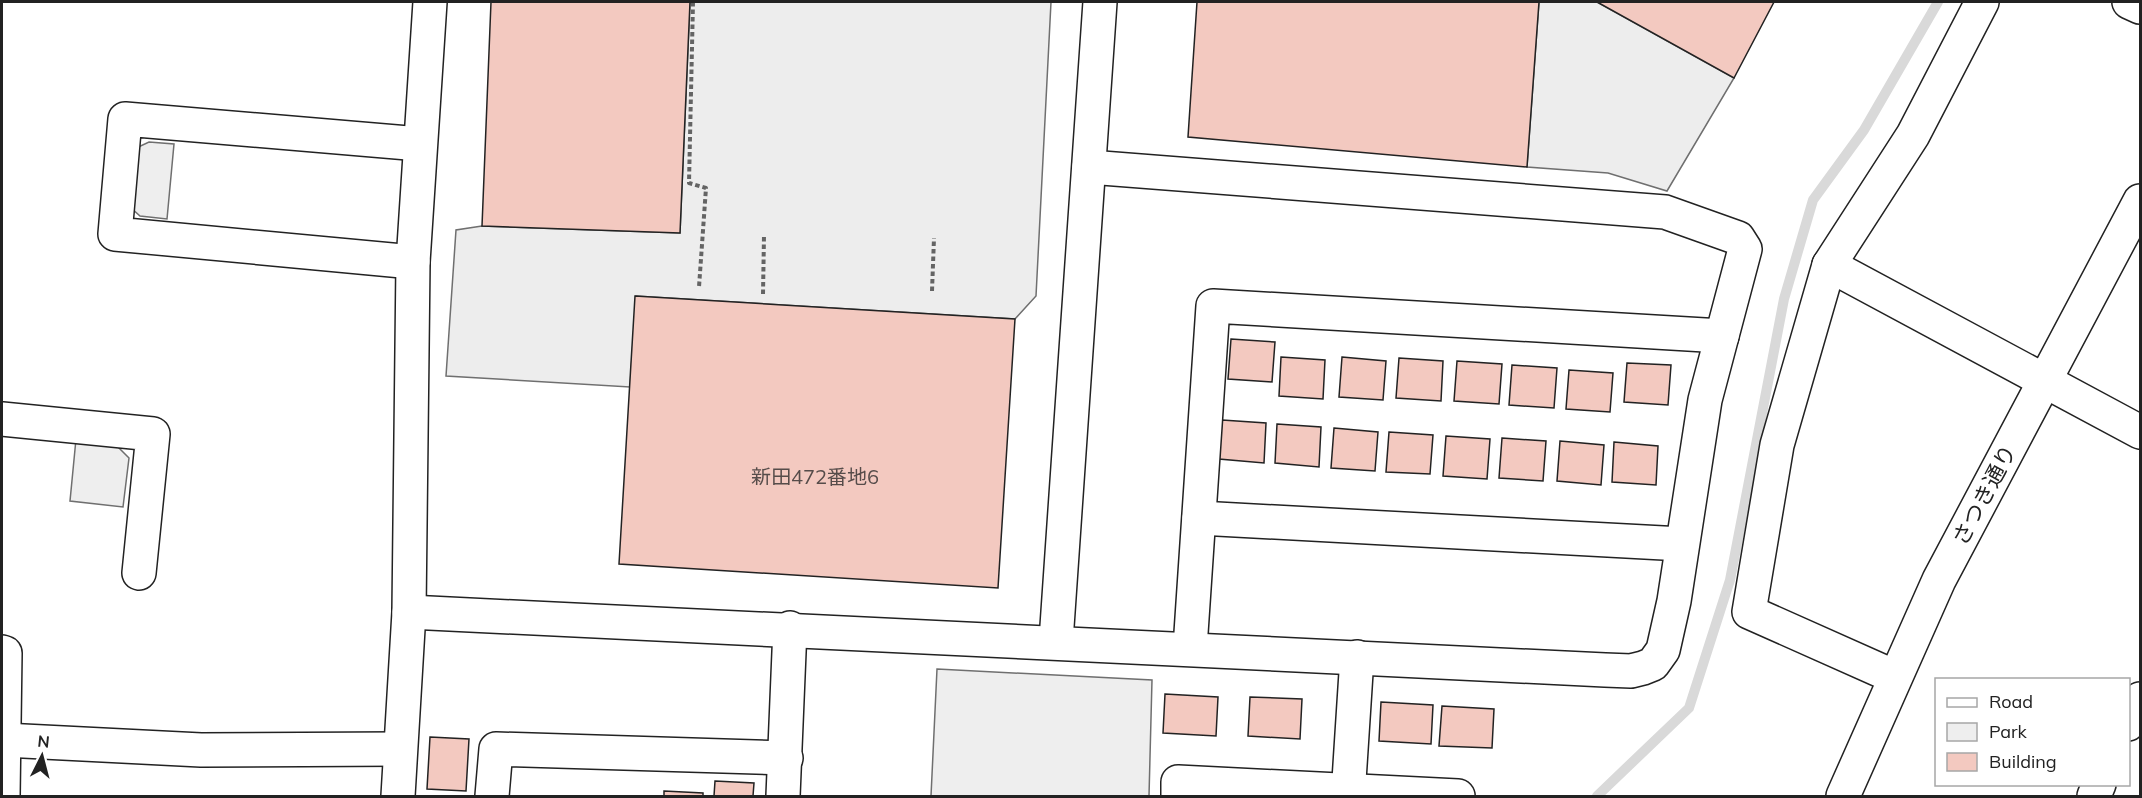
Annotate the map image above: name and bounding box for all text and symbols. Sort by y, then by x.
street label: さつき通り [1946,440,2022,550]
house number: 新田472番地6 [751,464,879,489]
legend [1935,678,2130,786]
text: Road [1989,690,2033,713]
text: Park [1989,720,2028,743]
north arrow [12,726,72,786]
text: N [37,731,51,752]
text: Building [1989,750,2057,773]

